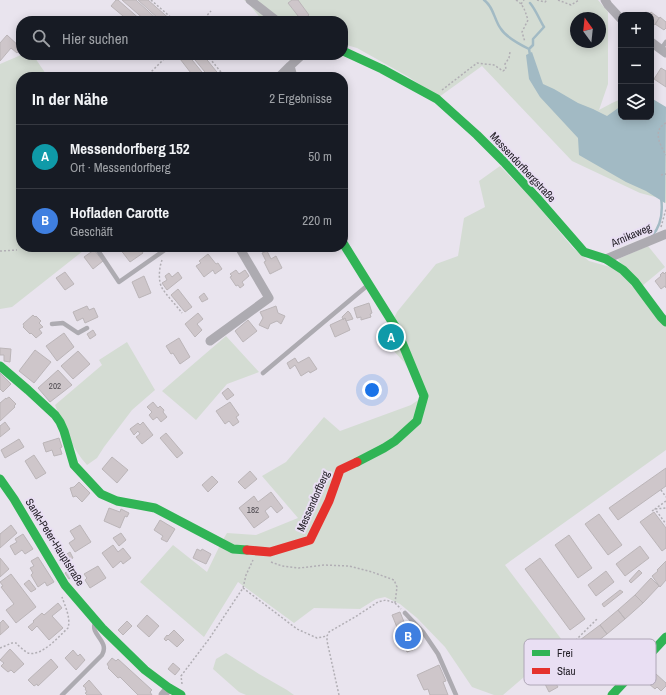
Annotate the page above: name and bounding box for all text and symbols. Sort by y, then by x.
north arrow [570,12,606,48]
map controls [618,12,654,120]
button: + [618,12,654,48]
search box [16,16,348,60]
icon: search [30,27,52,49]
text: Hier suchen [62,28,128,49]
button: − [618,48,654,84]
button: layers [618,84,654,120]
text: In der Nähe [32,87,108,110]
text: 2 Ergebnisse [269,90,332,107]
street label: Messendorfbergstraße [487,129,559,205]
text: Messendorfberg 152 [70,138,190,159]
text: A [41,148,49,165]
text: 50 m [308,148,332,165]
text: Ort · Messendorfberg [70,159,171,176]
text: Hofladen Carotte [70,202,169,223]
text: B [41,212,49,229]
text: 220 m [302,212,332,229]
street label: Arnikaweg [608,220,653,250]
text: Geschäft [70,223,113,240]
pin: A [378,322,404,352]
house number: 202 [49,380,61,392]
your location [362,380,382,400]
street label: Messendorfberg [293,468,333,534]
street label: Sankt-Peter-Hauptstraße [22,496,88,588]
house number: 182 [247,504,259,516]
pin: B [395,621,421,651]
legend [524,639,656,685]
text: Frei [557,646,573,660]
text: Stau [557,664,576,678]

